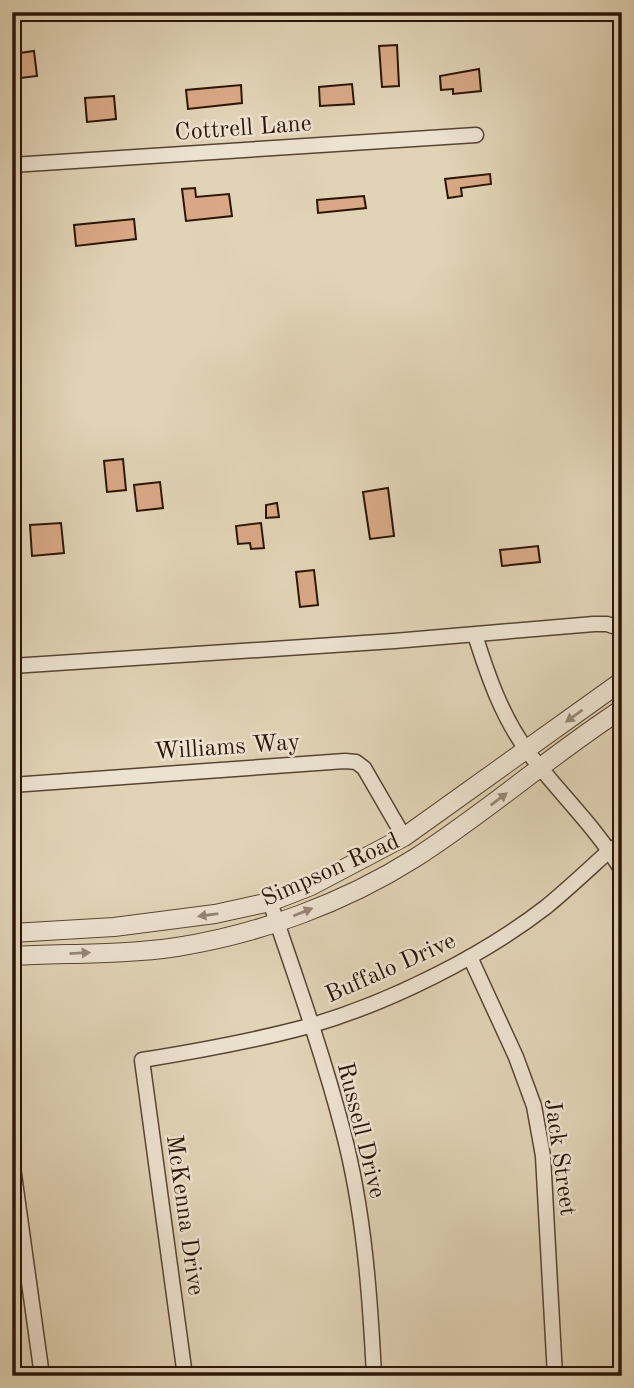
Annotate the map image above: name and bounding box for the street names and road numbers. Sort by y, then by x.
street label: Cottrell Lane [174,112,312,146]
street label: Williams Way [153,731,301,765]
street label: Simpson Road [258,830,403,912]
street label: Buffalo Drive [322,929,460,1008]
street label: Russell Drive [332,1060,389,1201]
street label: Jack Street [539,1097,579,1217]
street label: McKenna Drive [161,1133,207,1297]

